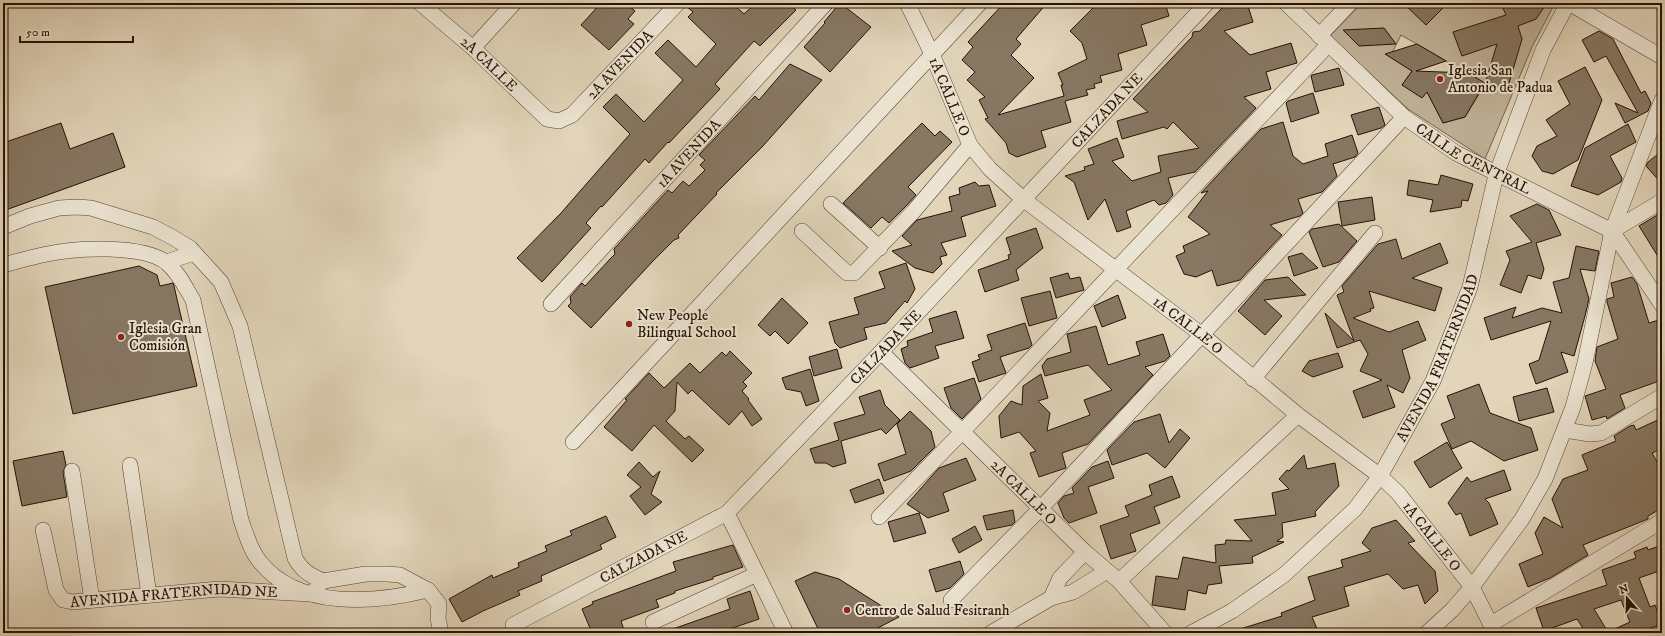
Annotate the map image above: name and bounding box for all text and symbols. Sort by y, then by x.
scale bar [20,18,133,44]
text: 50 m [26,25,50,40]
street label: 2A AVENIDA [582,26,657,103]
street label: 2A CALLE [457,32,522,96]
street label: 1A CALLE O [925,54,975,139]
place label: Iglesia San Antonio de Padua [1448,61,1553,97]
street label: CALZADA NE [1067,68,1147,152]
marker: Iglesia San Antonio de Padua [1435,74,1445,84]
street label: 1A AVENIDA [652,115,725,192]
street label: CALLE CENTRAL [1412,118,1534,198]
street label: AVENIDA FRATERNIDAD [1392,272,1482,445]
street label: 1A CALLE O [1149,292,1227,358]
street label: CALZADA NE [845,305,926,389]
place label: New People Bilingual School [637,306,737,342]
place label: Iglesia Gran Comisión [129,319,202,355]
marker: New People Bilingual School [624,319,634,329]
marker: Iglesia Gran Comisión [116,332,126,342]
street label: 2A CALLE O [987,455,1061,529]
street label: 1A CALLE O [1399,497,1465,575]
street label: CALZADA NE [596,526,691,588]
north arrow [1607,578,1647,618]
street label: AVENIDA FRATERNIDAD NE [69,579,279,612]
text: N [1617,581,1631,598]
place label: Centro de Salud Fesitranh [855,601,1010,620]
marker: Centro de Salud Fesitranh [842,605,852,615]

